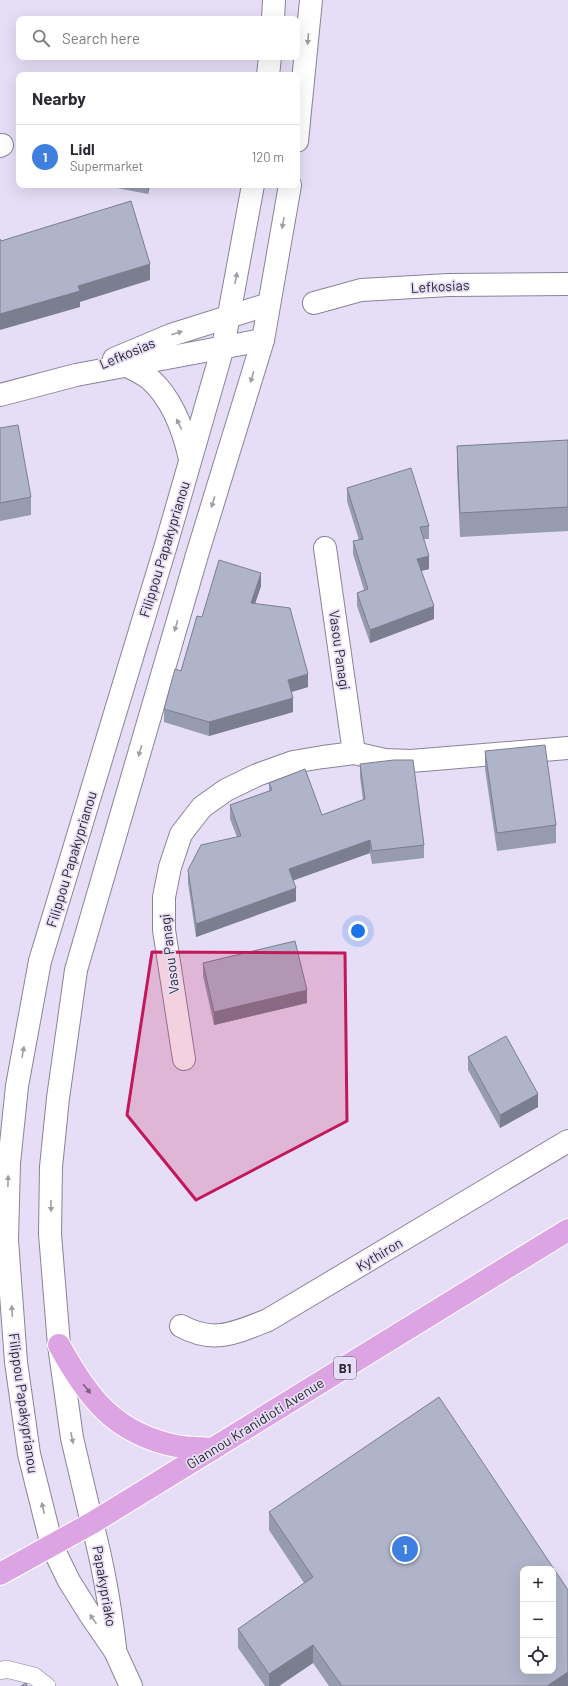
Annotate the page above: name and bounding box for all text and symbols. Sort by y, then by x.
search box [16,16,300,60]
icon: search [30,27,52,49]
text: Search here [62,29,140,47]
one-way arrow [304,33,311,45]
text: Nearby [32,88,86,108]
text: Lidl [70,140,95,158]
text: 1 [43,149,47,165]
text: 120 m [252,149,284,165]
text: Supermarket [70,158,143,174]
one-way arrow [280,217,286,230]
one-way arrow [233,272,239,284]
street label: Lefkosias [410,276,470,296]
one-way arrow [171,330,183,336]
street label: Lefkosias [97,334,158,372]
one-way arrow [249,372,255,384]
one-way arrow [176,418,182,429]
street label: Filippou Papakyprianou [135,479,193,619]
one-way arrow [210,496,216,508]
street label: Vasou Panagi [326,609,354,691]
one-way arrow [173,621,179,633]
one-way arrow [137,745,143,757]
street label: Filippou Papakyprianou [42,789,100,929]
street label: Vasou Panagi [156,913,182,995]
your location [348,921,368,941]
one-way arrow [21,1046,27,1059]
one-way arrow [5,1174,11,1187]
one-way arrow [48,1200,54,1213]
street label: Kythiron [353,1234,405,1274]
one-way arrow [9,1305,16,1317]
street label: Filippou Papakyprianou [6,1332,42,1474]
road number: B1 [334,1357,356,1379]
street label: Giannou Kranidioti Avenue [183,1374,327,1472]
one-way arrow [82,1384,91,1395]
one-way arrow [70,1432,76,1445]
one-way arrow [39,1502,45,1515]
pin: 1 [392,1534,418,1564]
street label: Papakypriako [90,1544,120,1628]
map controls [520,1566,556,1674]
button: + [520,1566,556,1602]
button: − [520,1602,556,1638]
one-way arrow [89,1613,97,1624]
button: locate [520,1638,556,1674]

